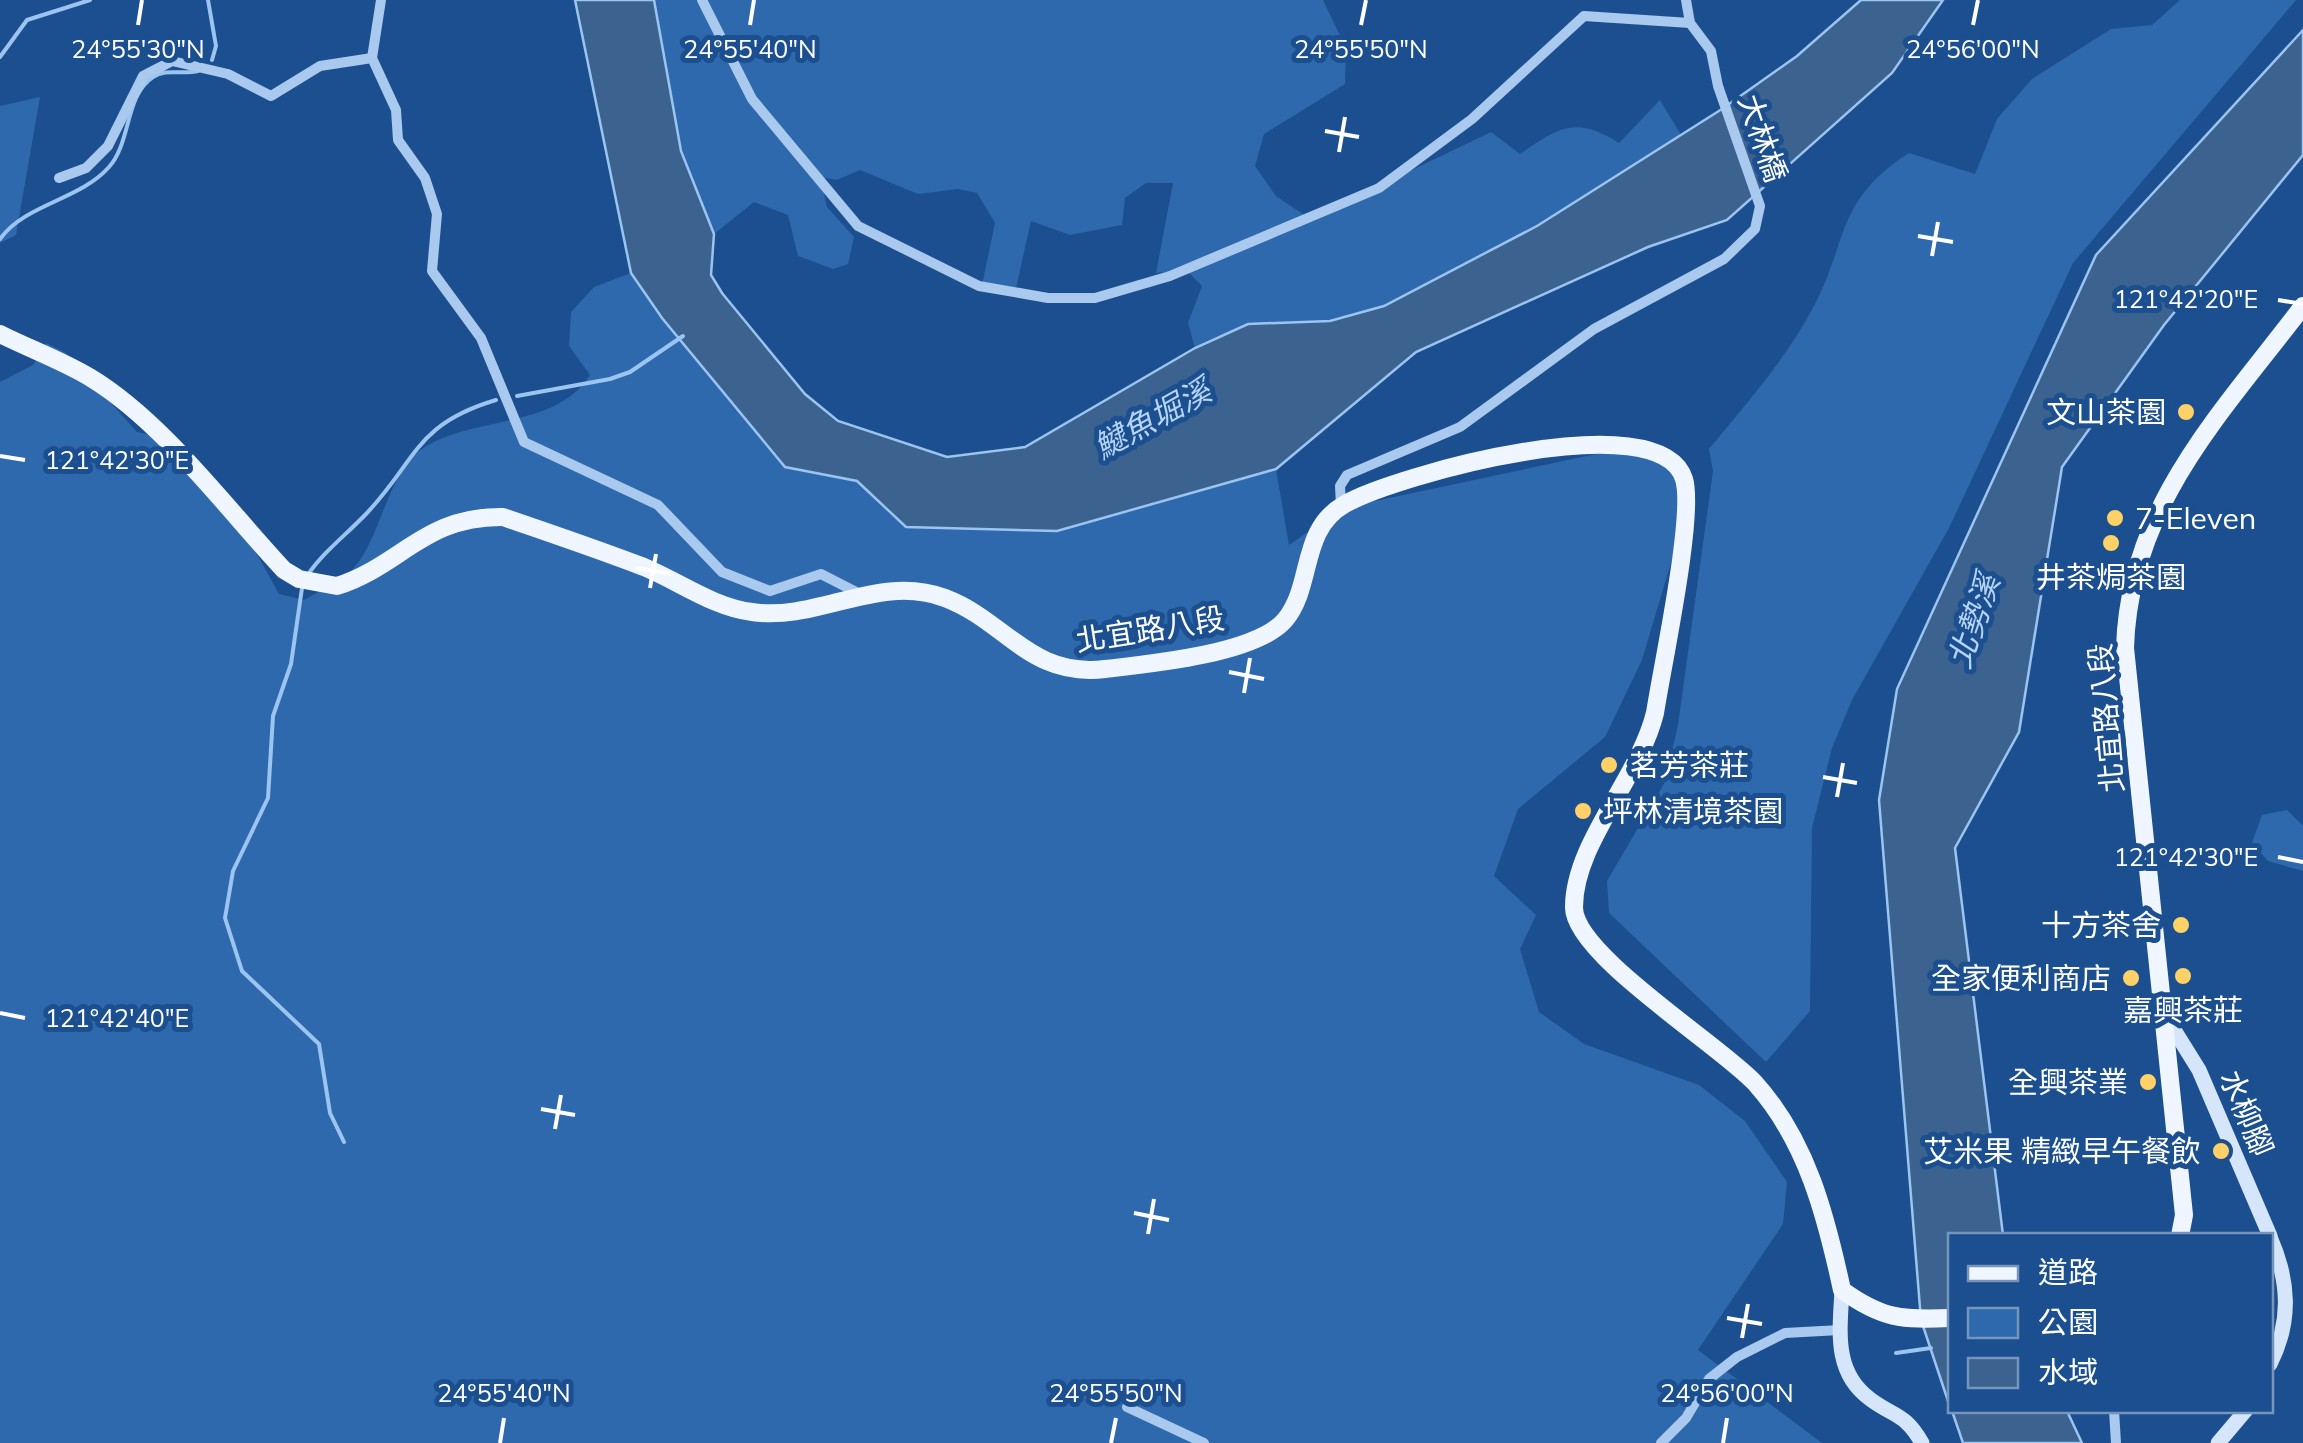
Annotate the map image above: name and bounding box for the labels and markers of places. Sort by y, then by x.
place label: 文山茶園 [2046,393,2166,431]
marker: 文山茶園 [2175,401,2197,423]
place label: 7-Eleven [2135,499,2256,537]
marker: 7-Eleven [2104,507,2126,529]
marker: 井茶焗茶園 [2100,532,2122,554]
place label: 井茶焗茶園 [2036,558,2186,596]
place label: 茗芳茶莊 [1629,746,1749,784]
marker: 茗芳茶莊 [1598,754,1620,776]
place label: 坪林清境茶園 [1603,792,1783,830]
marker: 坪林清境茶園 [1572,800,1594,822]
place label: 十方茶舍 [2041,906,2161,944]
marker: 十方茶舍 [2170,914,2192,936]
place label: 全家便利商店 [1931,959,2111,997]
marker: 嘉興茶莊 [2172,965,2194,987]
marker: 全家便利商店 [2120,967,2142,989]
place label: 嘉興茶莊 [2123,991,2243,1029]
place label: 全興茶業 [2008,1063,2128,1101]
marker: 全興茶業 [2137,1071,2159,1093]
place label: 艾米果 精緻早午餐飲 [1923,1132,2201,1170]
marker: 艾米果 精緻早午餐飲 [2210,1140,2232,1162]

